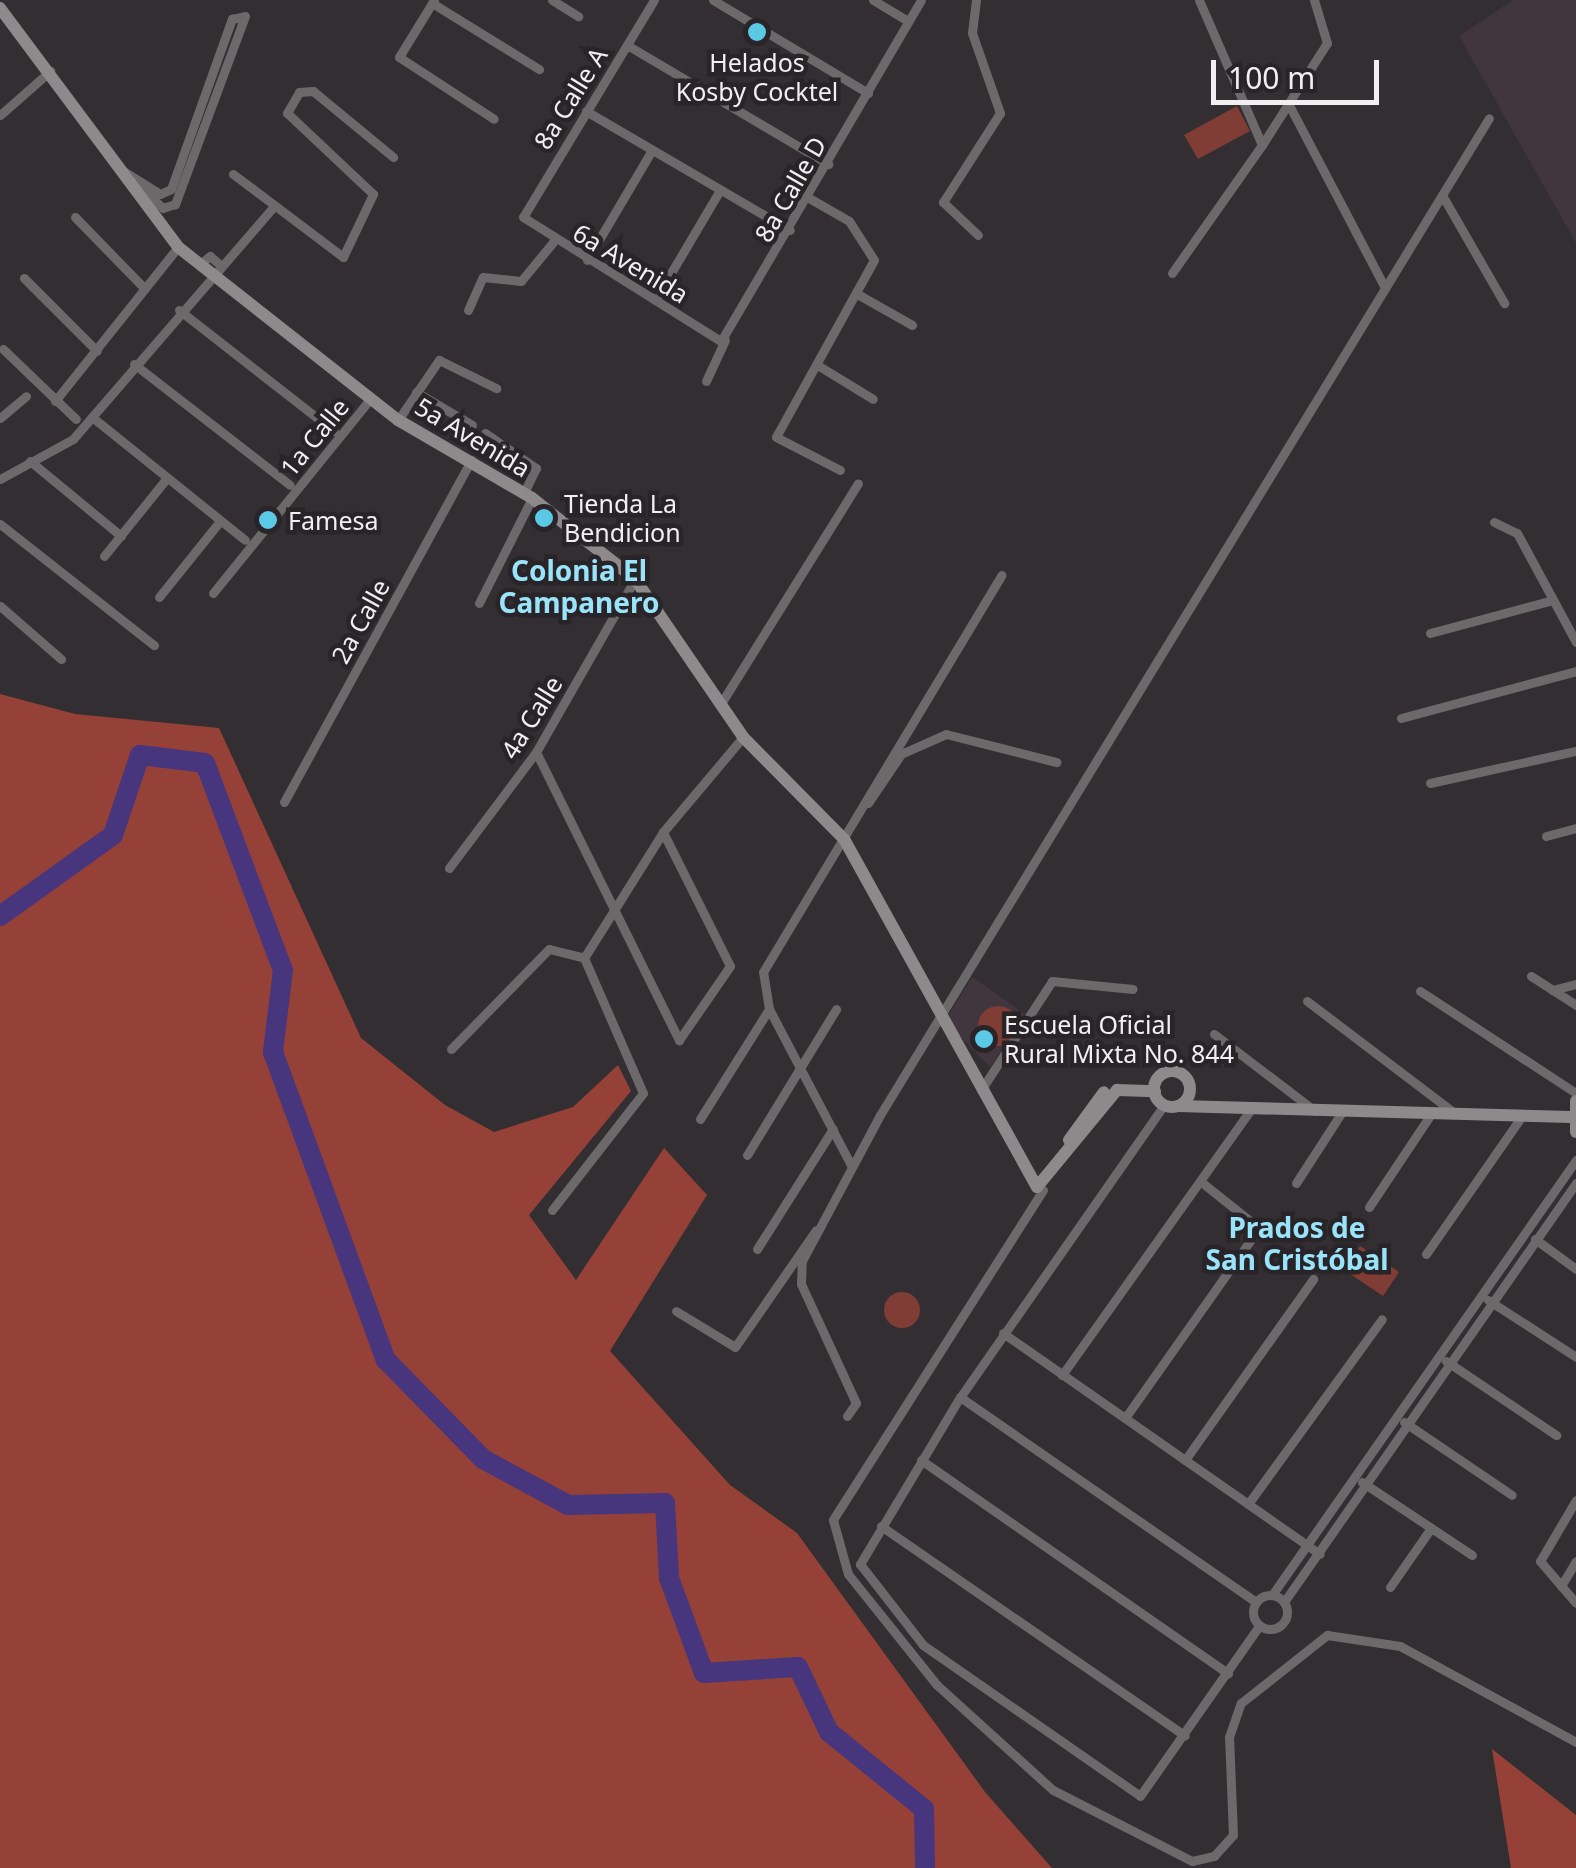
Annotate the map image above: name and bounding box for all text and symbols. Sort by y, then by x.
marker: Helados Kosby Cocktel [746,21,768,43]
scale bar [1216,40,1384,102]
street label: 8a Calle A [527,42,613,154]
place label: Helados Kosby Cocktel [676,48,838,107]
text: 100 m [1228,57,1315,98]
street label: 8a Calle D [748,131,832,247]
street label: 6a Avenida [568,217,694,309]
street label: 5a Avenida [410,391,536,483]
street label: 1a Calle [274,392,354,482]
place label: Tienda La Bendicion [564,489,681,548]
place label: Famesa [288,505,378,535]
marker: Tienda La Bendicion [533,507,555,529]
marker: Famesa [257,509,279,531]
district label: Colonia El Campanero [499,553,659,619]
street label: 2a Calle [325,574,395,668]
street label: 4a Calle [494,670,568,764]
place label: Escuela Oficial Rural Mixta No. 844 [1004,1010,1234,1069]
marker: Escuela Oficial Rural Mixta No. 844 [973,1028,995,1050]
district label: Prados de San Cristóbal [1205,1210,1389,1276]

